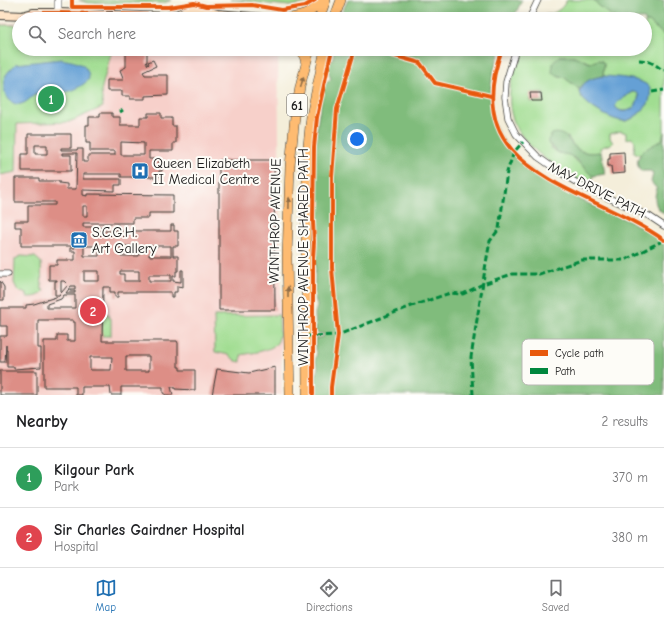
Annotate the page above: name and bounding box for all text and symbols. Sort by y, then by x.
search box [12,12,652,56]
icon: search [26,23,48,45]
text: Search here [58,25,136,43]
one-way arrow [299,76,305,88]
pin: 1 [38,84,64,114]
road number: 61 [287,94,307,116]
your location [347,129,367,149]
street label: WINTHROP AVENUE SHARED PATH [295,148,312,366]
place label: Queen Elizabeth II Medical Centre [153,155,259,188]
street label: WINTHROP AVENUE [265,158,285,284]
street label: MAY DRIVE PATH [545,158,649,222]
hospital icon: Queen Elizabeth II Medical Centre [130,161,150,181]
one-way arrow [286,196,292,209]
place label: S.C.G.H. Art Gallery [92,224,157,257]
museum icon: S.C.G.H. Art Gallery [69,230,89,250]
one-way arrow [284,286,291,298]
pin: 2 [80,296,106,326]
legend [522,339,654,385]
text: Cycle path [555,347,604,360]
text: Path [555,365,576,378]
text: Nearby [16,412,67,431]
text: 2 results [601,414,648,429]
text: Kilgour Park [54,461,134,479]
text: 1 [26,470,32,485]
text: 370 m [612,470,648,485]
text: Park [54,479,79,494]
text: Sir Charles Gairdner Hospital [54,521,245,539]
text: 2 [26,530,32,545]
text: 380 m [612,530,648,545]
text: Hospital [54,539,98,554]
tab: Map [95,577,117,614]
tab: Directions [306,577,353,614]
tab: Saved [542,577,569,614]

